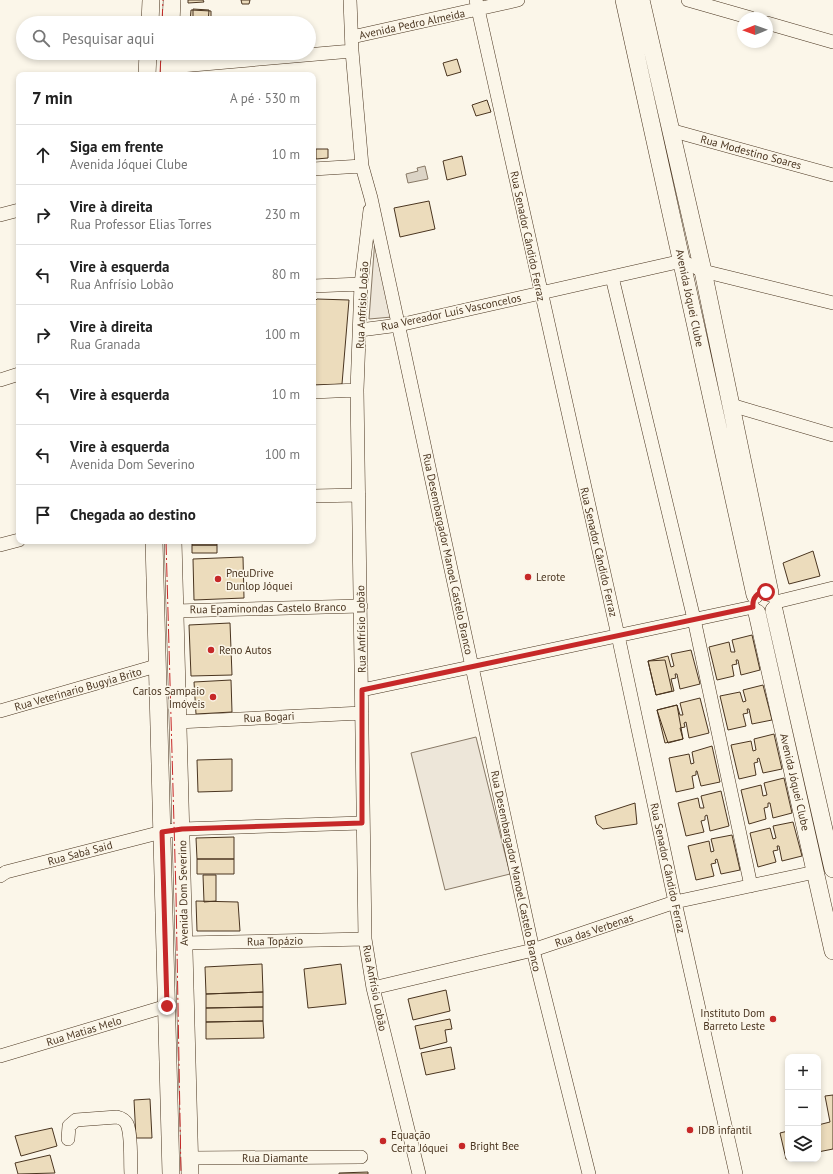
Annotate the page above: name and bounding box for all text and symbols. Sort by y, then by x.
street label: Avenida Pedro Almeida [358,6,466,42]
north arrow [737,12,773,48]
search box [16,16,316,60]
icon: search [30,27,52,49]
text: Pesquisar aqui [62,29,154,48]
text: 7 min [32,87,73,109]
text: A pé · 530 m [230,90,300,107]
street label: Rua Modestino Soares [699,132,803,172]
text: Siga em frente [70,137,163,156]
icon: ahead [32,144,54,166]
text: 10 m [272,146,300,163]
text: Avenida Jóquei Clube [70,156,188,173]
street label: Rua Senador Cândido Ferraz [507,170,549,302]
text: Vire à direita [70,197,153,216]
icon: right [32,204,54,226]
text: 230 m [265,206,300,223]
text: Rua Professor Elias Torres [70,216,212,233]
street label: Avenida Jóquei Clube [673,248,707,348]
text: Vire à esquerda [70,257,169,276]
street label: Rua Anfrísio Lobão [353,261,371,349]
icon: left [32,264,54,286]
text: 80 m [272,266,300,283]
text: Rua Anfrísio Lobão [70,276,174,293]
street label: Rua Vereador Luís Vasconcelos [380,290,523,334]
text: Vire à direita [70,317,153,336]
icon: right [32,324,54,346]
text: 100 m [265,326,300,343]
text: Rua Granada [70,336,140,353]
icon: left [32,384,54,406]
text: Vire à esquerda [70,385,169,404]
text: 10 m [272,386,300,403]
text: Vire à esquerda [70,437,169,456]
icon: left [32,444,54,466]
text: 100 m [265,446,300,463]
street label: Rua Desembargador Manoel Castelo Branco [420,452,476,656]
text: Avenida Dom Severino [70,456,195,473]
street label: Rua Senador Cândido Ferraz [577,486,621,618]
icon: arrive [32,504,54,526]
text: Chegada ao destino [70,505,196,524]
place label: PneuDrive Dunlop Jóquei [226,566,293,593]
place label: Lerote [536,570,566,584]
marker: Lerote [523,572,533,582]
marker: PneuDrive Dunlop Jóquei [213,574,223,584]
route start [757,583,775,601]
street label: Rua Anfrísio Lobão [353,585,369,673]
street label: Rua Epaminondas Castelo Branco [190,600,346,616]
place label: Reno Autos [219,643,272,657]
marker: Reno Autos [206,645,216,655]
street label: Rua Veterinario Bugyia Brito [13,664,143,714]
place label: Carlos Sampaio Imóveis [133,684,205,711]
marker: Carlos Sampaio Imóveis [208,692,218,702]
street label: Rua Bogari [243,709,295,725]
street label: Avenida Jóquei Clube [777,732,813,832]
street label: Rua Desembargador Manoel Castelo Branco [488,769,544,973]
street label: Rua Senador Cândido Ferraz [647,802,689,934]
street label: Rua Sabá Said [46,838,114,868]
street label: Avenida Dom Severino [175,840,191,946]
street label: Rua das Verbenas [553,910,635,950]
street label: Rua Topázio [247,934,303,948]
street label: Rua Anfrísio Lobão [360,944,390,1032]
route end [158,997,176,1015]
place label: Instituto Dom Barreto Leste [700,1006,765,1033]
street label: Rua Matias Melo [45,1013,123,1049]
marker: Instituto Dom Barreto Leste [768,1014,778,1024]
map controls [785,1054,821,1162]
button: + [785,1054,821,1090]
button: − [785,1090,821,1126]
place label: IDB infantil [698,1123,752,1137]
marker: IDB infantil [685,1125,695,1135]
button: layers [785,1126,821,1162]
place label: Equação Certa Jóquei [391,1128,448,1155]
marker: Equação Certa Jóquei [378,1136,388,1146]
place label: Bright Bee [470,1139,520,1153]
marker: Bright Bee [457,1141,467,1151]
street label: Rua Diamante [242,1151,308,1165]

